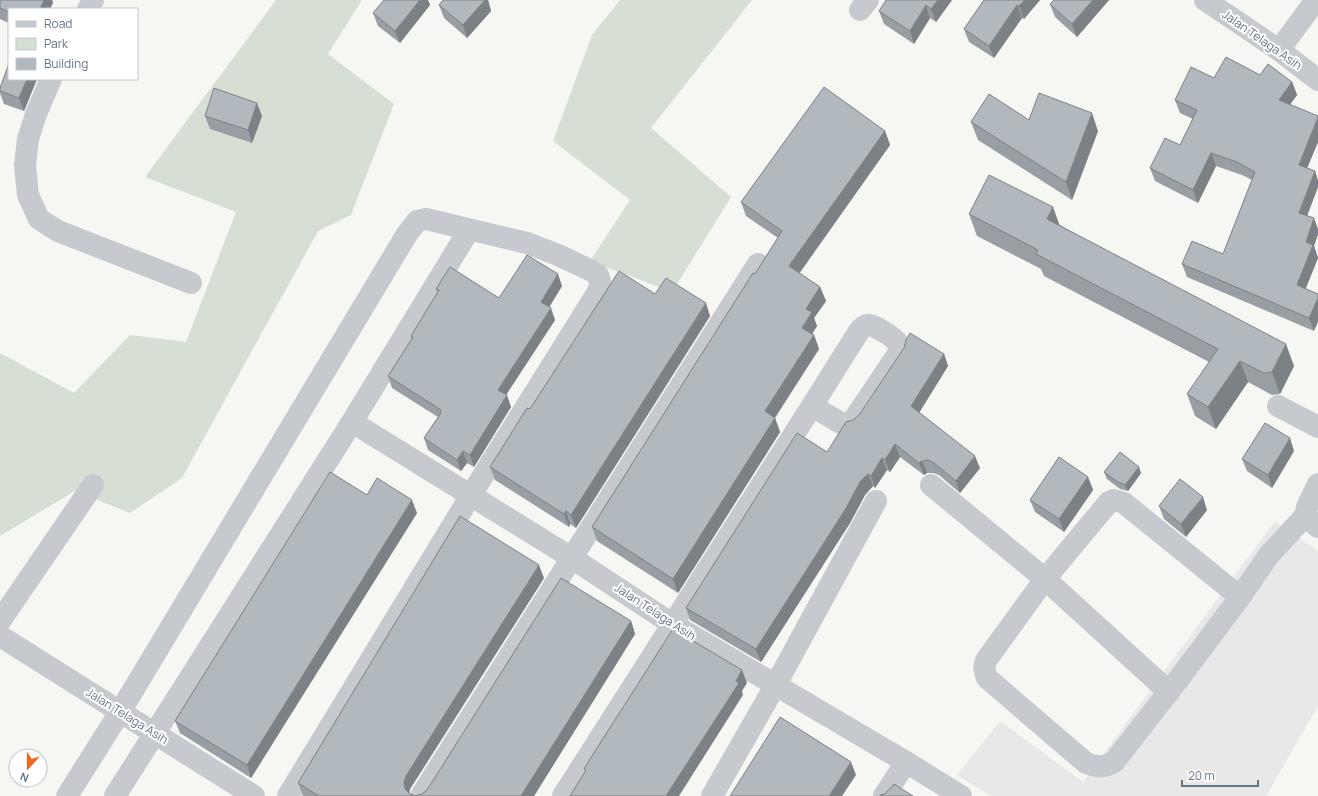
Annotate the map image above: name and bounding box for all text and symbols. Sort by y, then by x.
street label: Jalan Telaga Asih [1219,6,1306,73]
legend [8,8,138,80]
text: Road [44,15,72,32]
text: Park [44,35,69,52]
text: Building [44,55,88,72]
street label: Jalan Telaga Asih [611,579,699,644]
street label: Jalan Telaga Asih [83,683,172,748]
north arrow [8,748,48,788]
scale bar [1182,762,1258,788]
text: 20 m [1188,767,1215,784]
text: N [18,769,31,786]

